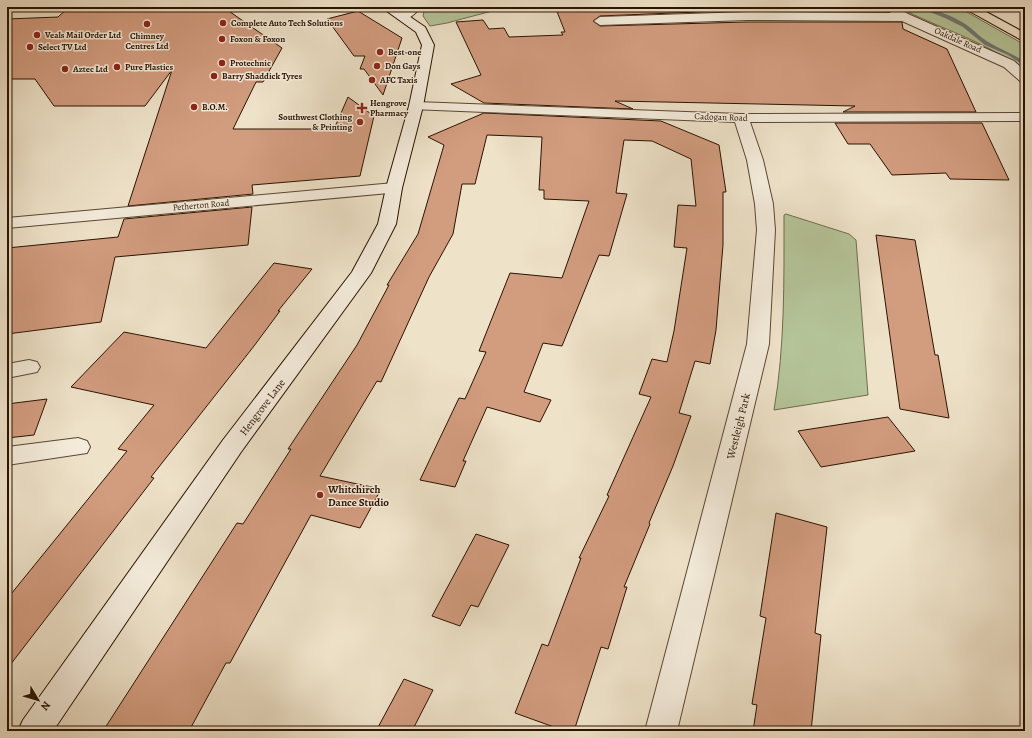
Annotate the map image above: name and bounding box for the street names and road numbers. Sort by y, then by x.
street label: Oakdale Road [932,24,984,56]
street label: Cadogan Road [694,110,748,124]
street label: Petherton Road [172,197,230,213]
street label: Hengrove Lane [236,376,289,439]
street label: Westleigh Park [723,391,754,462]

